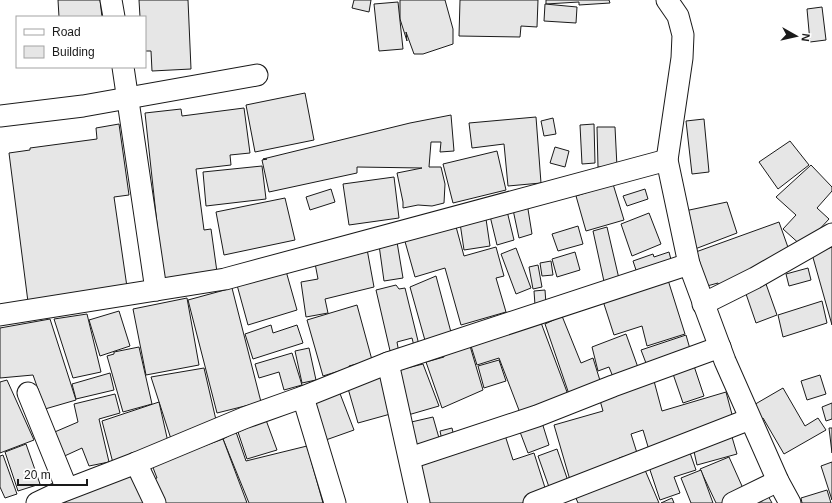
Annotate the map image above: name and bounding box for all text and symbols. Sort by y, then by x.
legend [16,16,146,68]
north arrow [776,16,816,56]
text: Road [52,25,81,39]
text: N [799,33,812,42]
text: Building [52,45,95,59]
scale bar [18,461,87,487]
text: 20 m [24,468,51,482]

